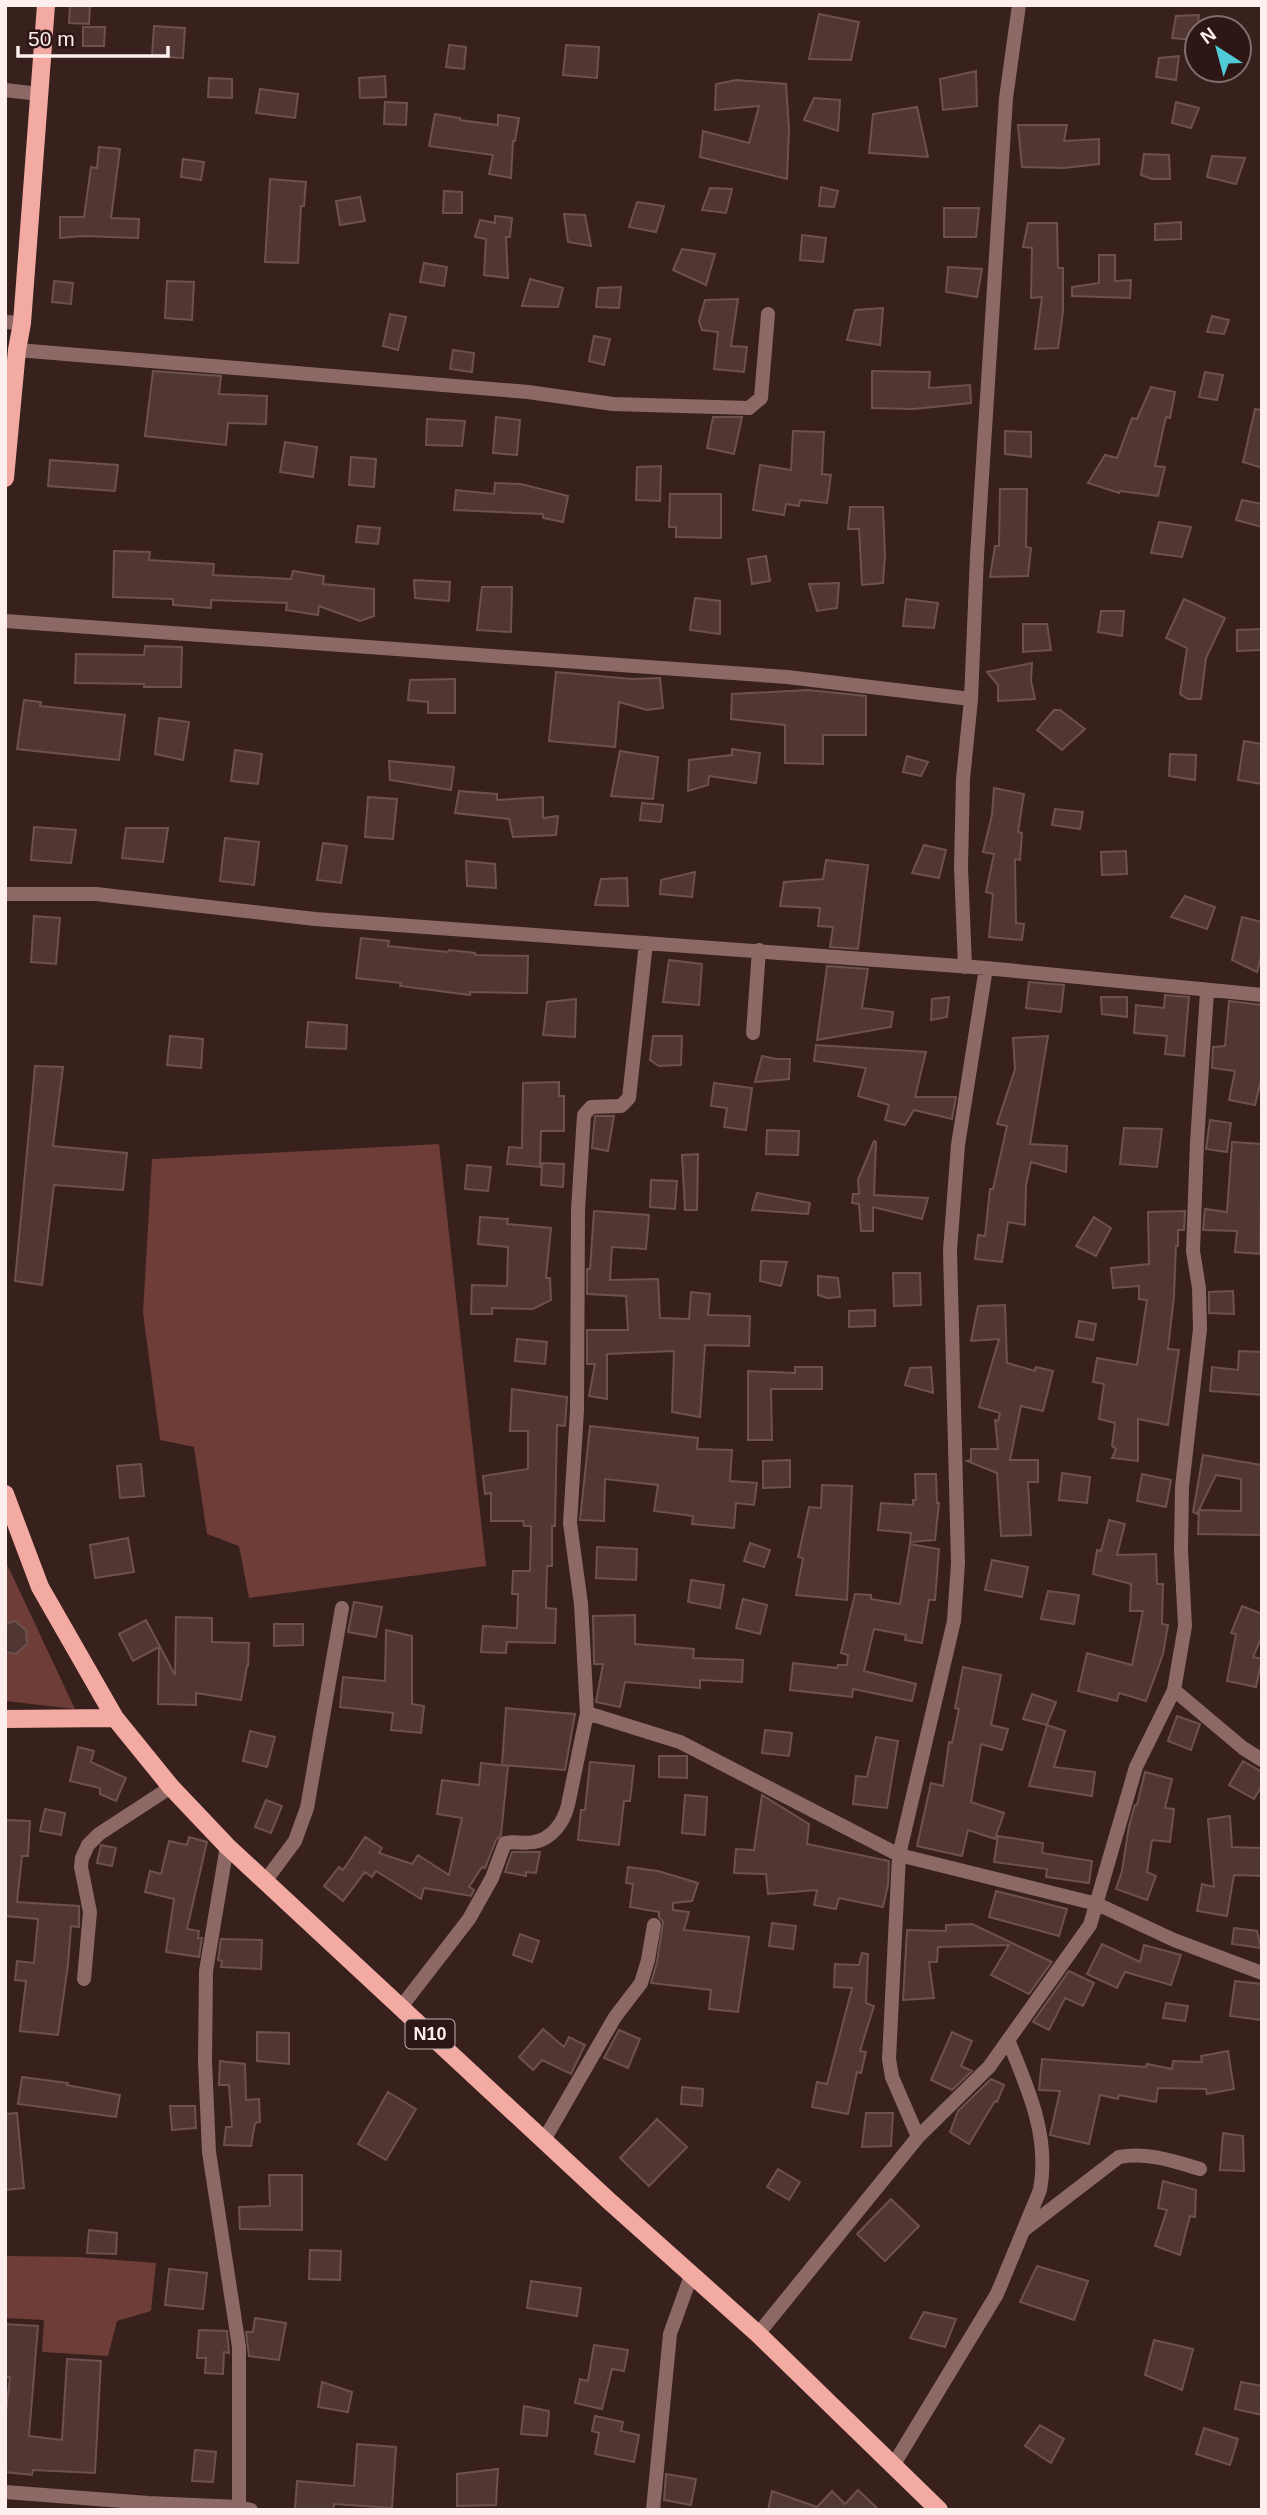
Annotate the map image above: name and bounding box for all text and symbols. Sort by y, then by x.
scale bar [18,14,168,58]
north arrow [1183,14,1253,84]
text: N [1197,23,1220,48]
text: 50 m [28,27,75,50]
road number: N10 [406,2020,454,2048]

